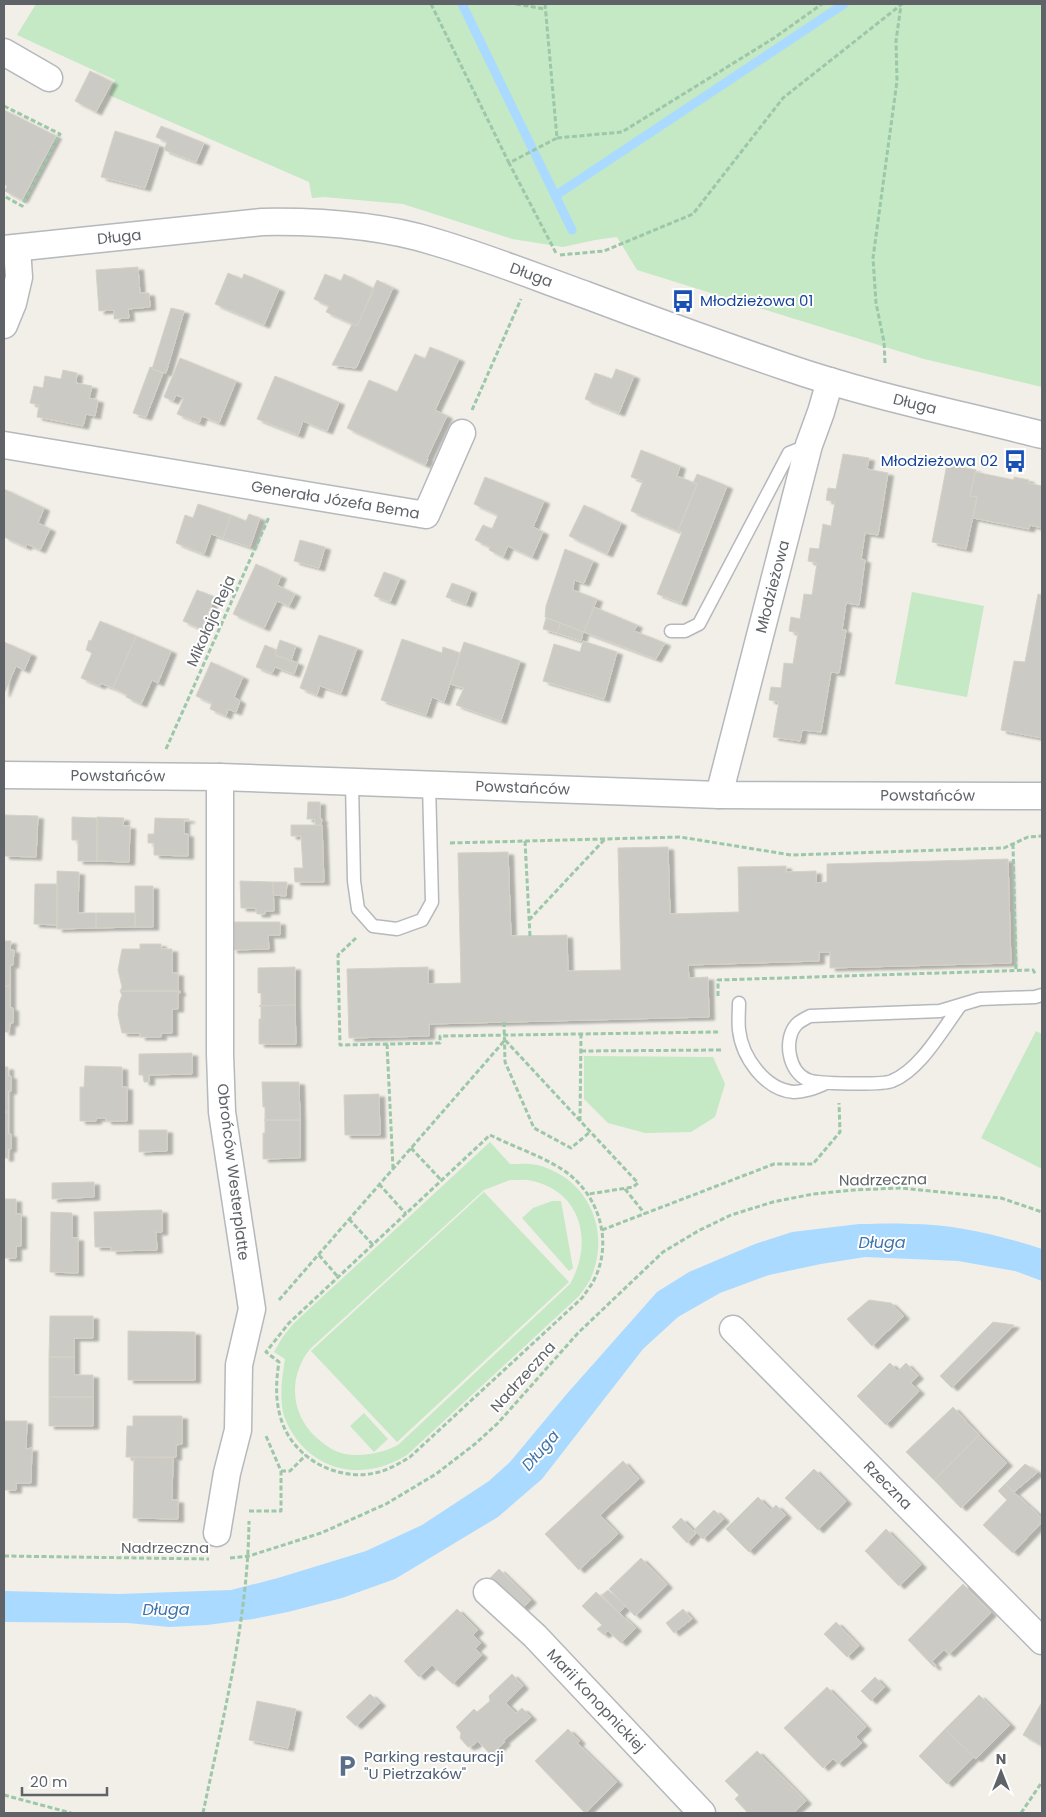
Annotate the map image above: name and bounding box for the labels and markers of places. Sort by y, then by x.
bus stop icon: Młodzieżowa 01 [670,288,696,314]
place label: Młodzieżowa 01 [700,290,813,311]
bus stop icon: Młodzieżowa 02 [1002,448,1028,474]
place label: Młodzieżowa 02 [881,450,998,471]
place label: Parking restauracji "U Pietrzaków" [364,1746,504,1784]
parking icon: Parking restauracji "U Pietrzaków" [334,1753,360,1779]

